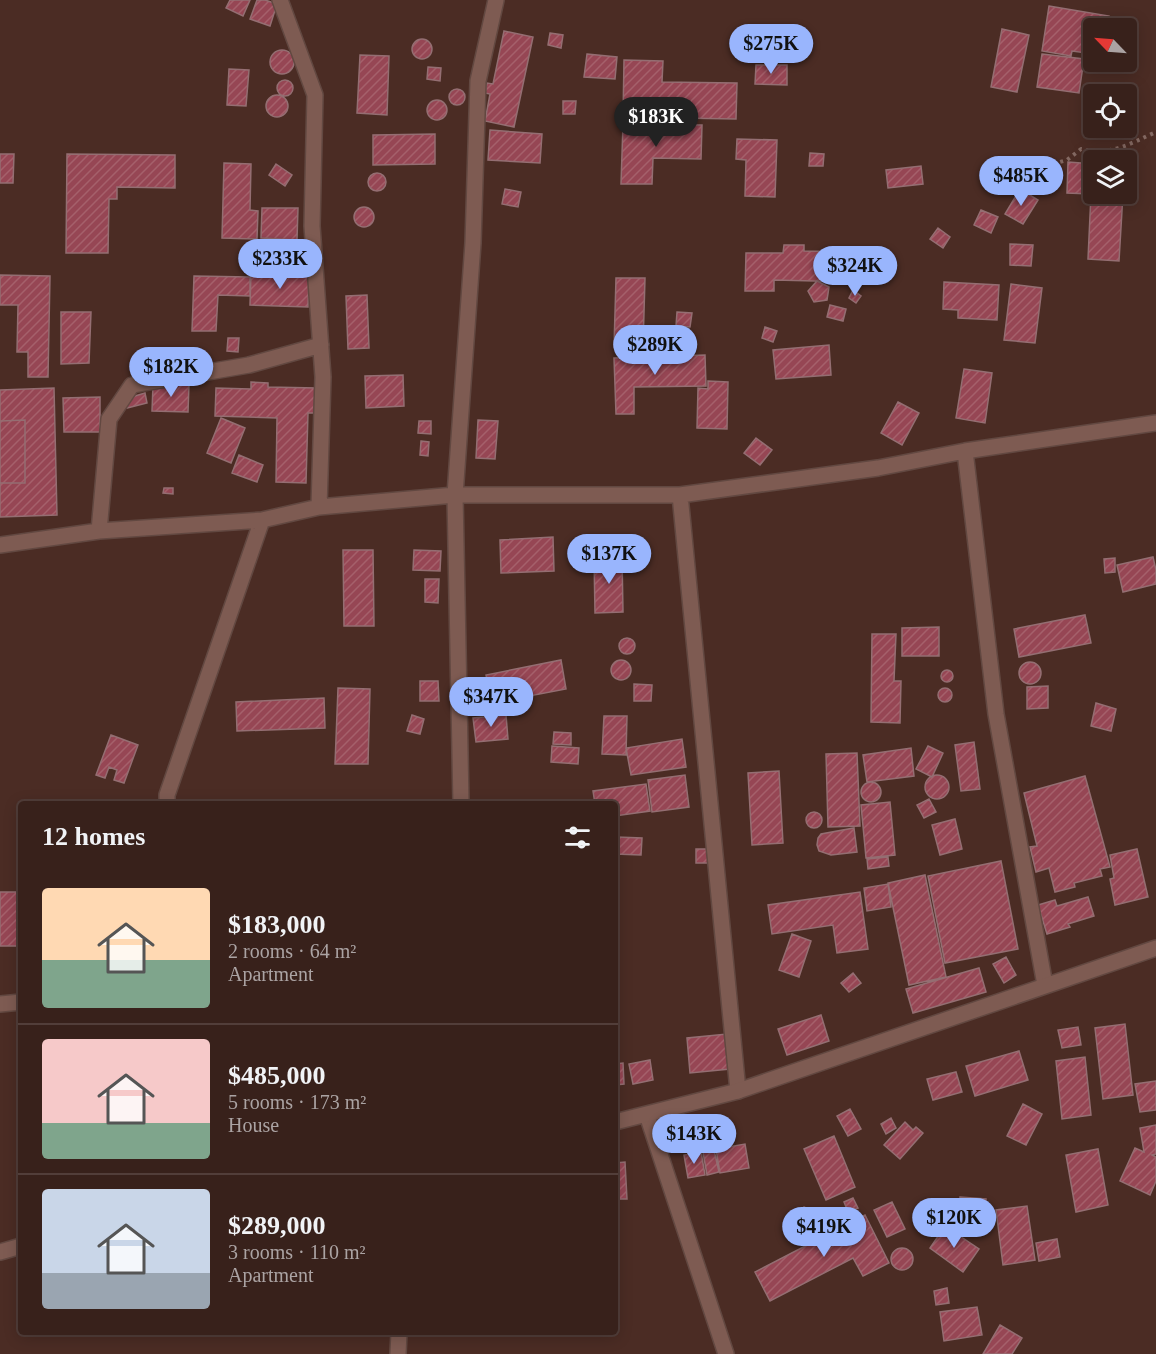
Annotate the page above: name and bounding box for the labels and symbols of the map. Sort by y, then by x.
north arrow [1083,18,1137,72]
pin: $275K [729,24,813,75]
pin: $183K [614,97,698,148]
pin: $485K [979,156,1063,207]
pin: $233K [238,239,322,290]
pin: $324K [813,246,897,297]
pin: $289K [613,325,697,376]
pin: $182K [129,347,213,398]
pin: $137K [567,534,651,585]
pin: $347K [449,677,533,728]
pin: $143K [652,1114,736,1165]
pin: $120K [912,1198,996,1249]
pin: $419K [782,1207,866,1258]

